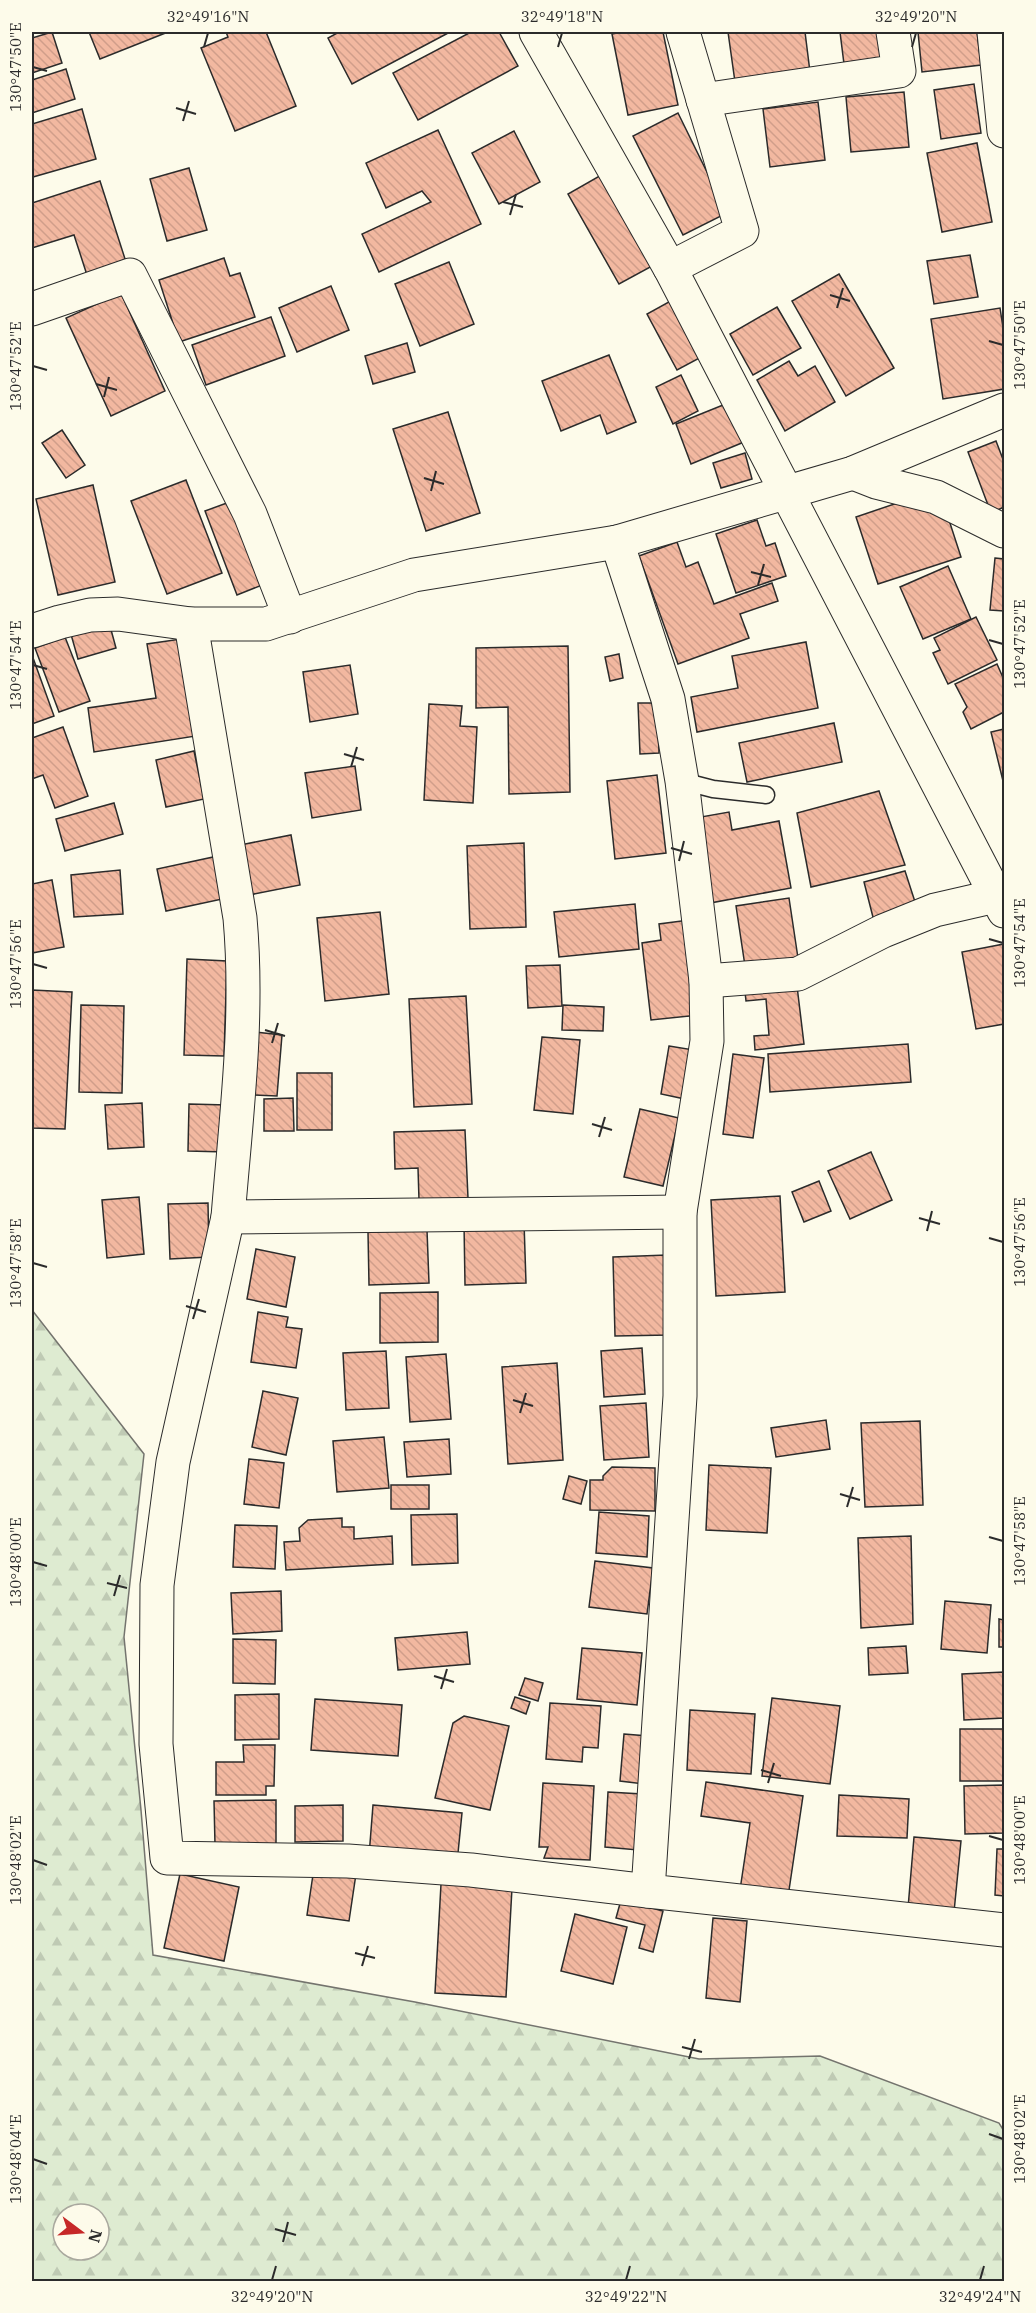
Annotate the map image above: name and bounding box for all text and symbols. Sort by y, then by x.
text: 32°49'16"N [167,7,249,26]
text: 32°49'18"N [521,7,603,26]
text: 32°49'20"N [875,7,957,26]
text: 130°47'50"E [6,22,25,112]
text: 130°47'50"E [1010,300,1029,390]
text: 130°47'52"E [6,321,25,411]
text: 130°47'52"E [1010,599,1029,689]
text: 130°47'54"E [6,620,25,710]
text: 130°47'54"E [1010,898,1029,988]
text: 130°47'56"E [6,919,25,1009]
text: 130°47'56"E [1010,1197,1029,1287]
text: 130°47'58"E [6,1218,25,1308]
text: 130°47'58"E [1010,1496,1029,1586]
text: 130°48'00"E [6,1517,25,1607]
text: 130°48'00"E [1010,1795,1029,1885]
text: 130°48'02"E [6,1815,25,1905]
text: 130°48'02"E [1010,2094,1029,2184]
text: 130°48'04"E [6,2114,25,2204]
north arrow [51,2202,111,2262]
text: N [84,2227,107,2245]
text: 32°49'20"N [231,2287,313,2306]
text: 32°49'22"N [585,2287,667,2306]
text: 32°49'24"N [939,2287,1021,2306]

